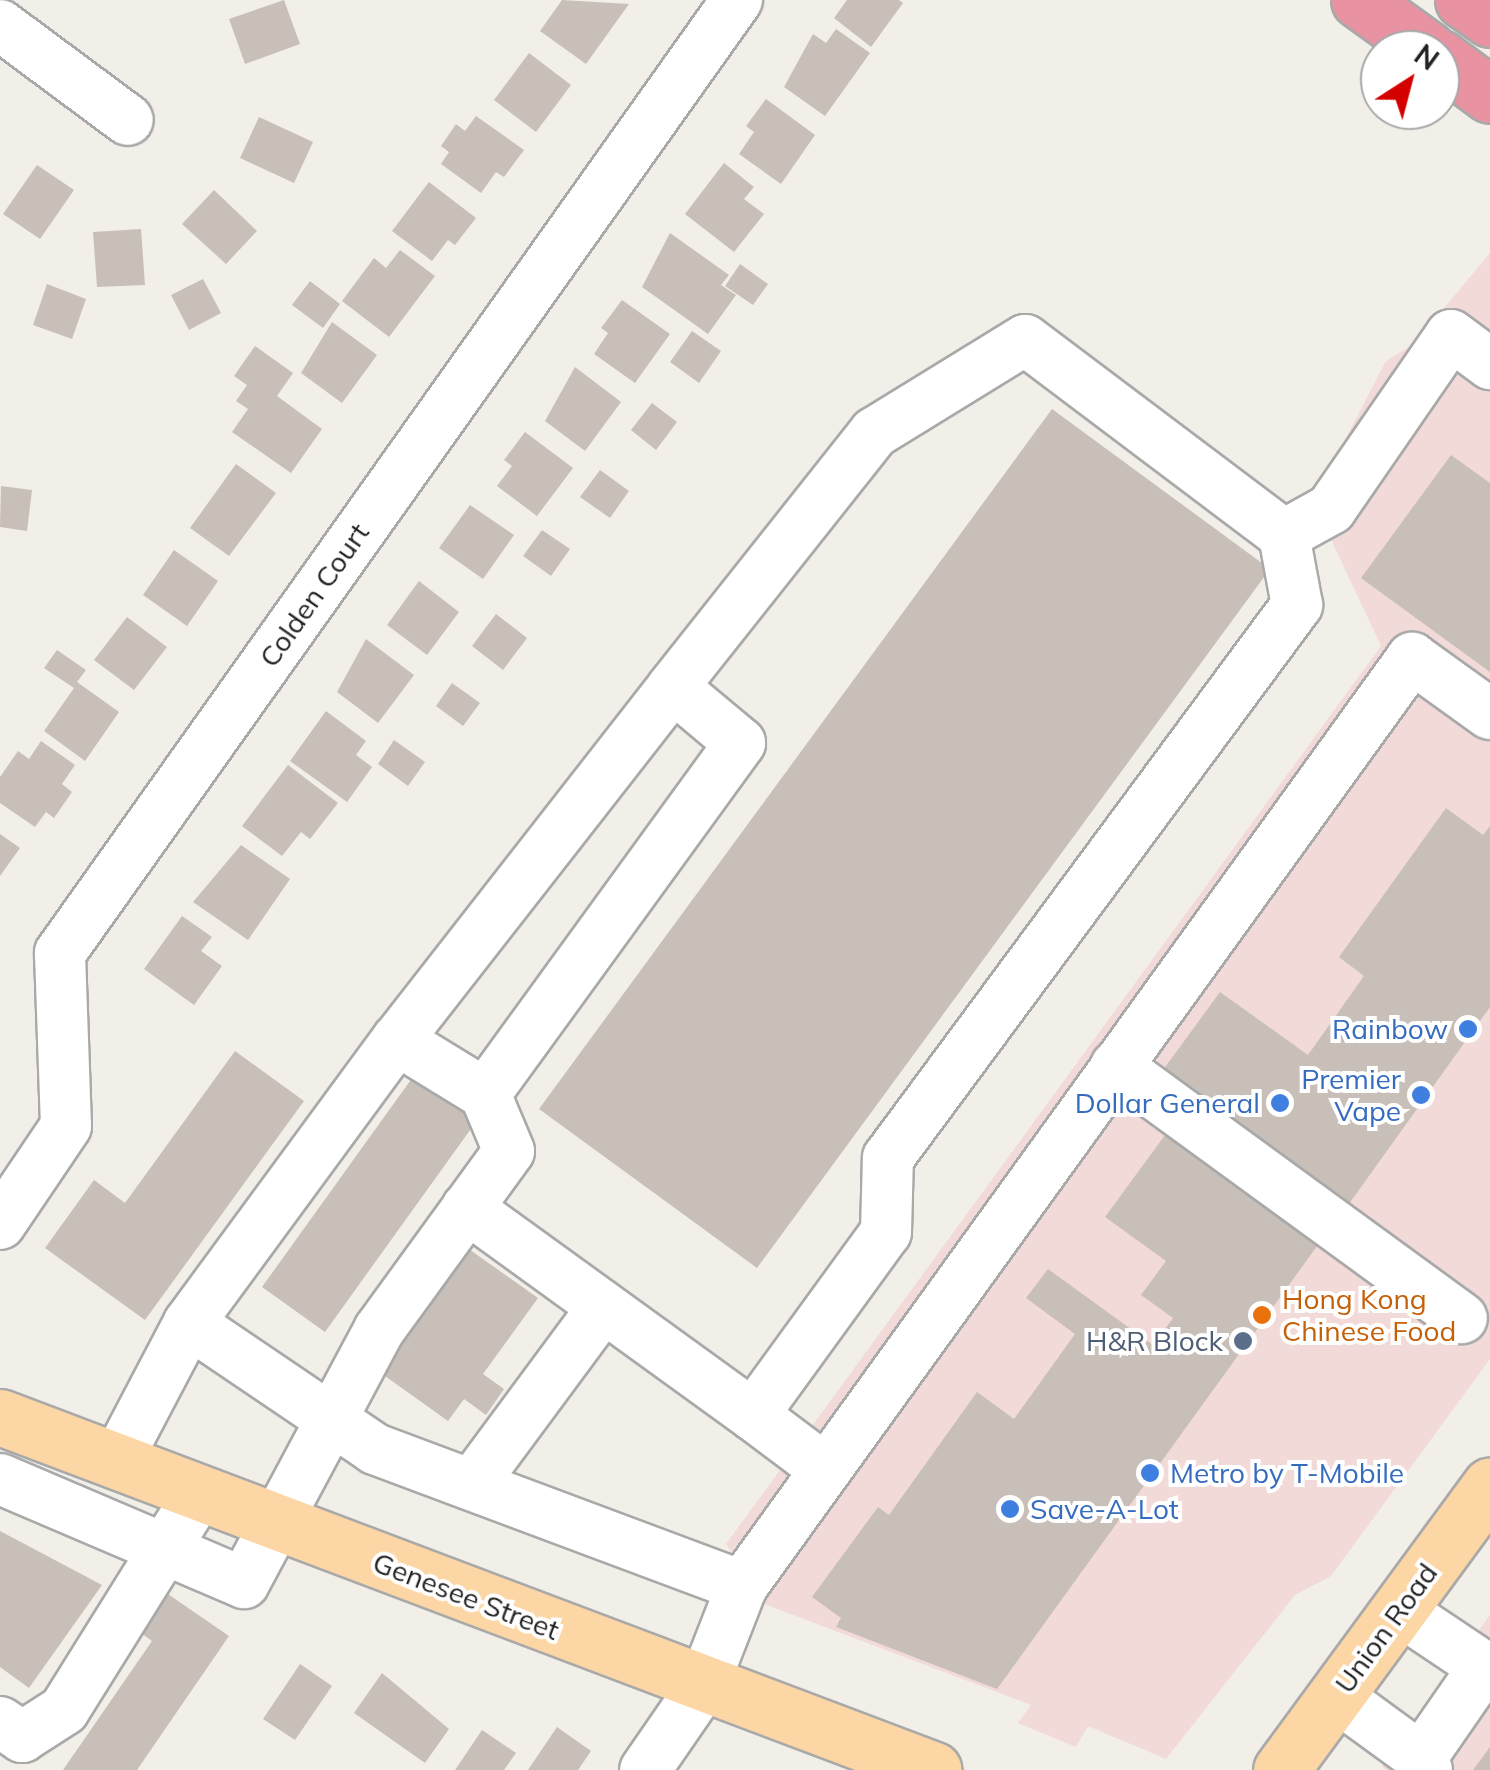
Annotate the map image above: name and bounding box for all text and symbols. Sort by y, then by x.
north arrow [1360,30,1460,130]
text: N [1408,37,1446,77]
street label: Colden Court [252,517,376,673]
place label: Rainbow [1332,1012,1448,1046]
marker: Rainbow [1457,1018,1479,1040]
place label: Premier Vape [1301,1062,1401,1128]
marker: Premier Vape [1410,1084,1432,1106]
place label: Dollar General [1075,1086,1260,1120]
marker: Dollar General [1269,1092,1291,1114]
place label: Hong Kong Chinese Food [1282,1282,1456,1348]
marker: Hong Kong Chinese Food [1251,1304,1273,1326]
place label: H&R Block [1086,1324,1223,1358]
marker: H&R Block [1232,1330,1254,1352]
place label: Metro by T-Mobile [1170,1456,1404,1490]
marker: Metro by T-Mobile [1139,1462,1161,1484]
place label: Save-A-Lot [1030,1492,1179,1526]
marker: Save-A-Lot [999,1498,1021,1520]
street label: Genesee Street [368,1545,564,1647]
street label: Union Road [1328,1557,1444,1699]

